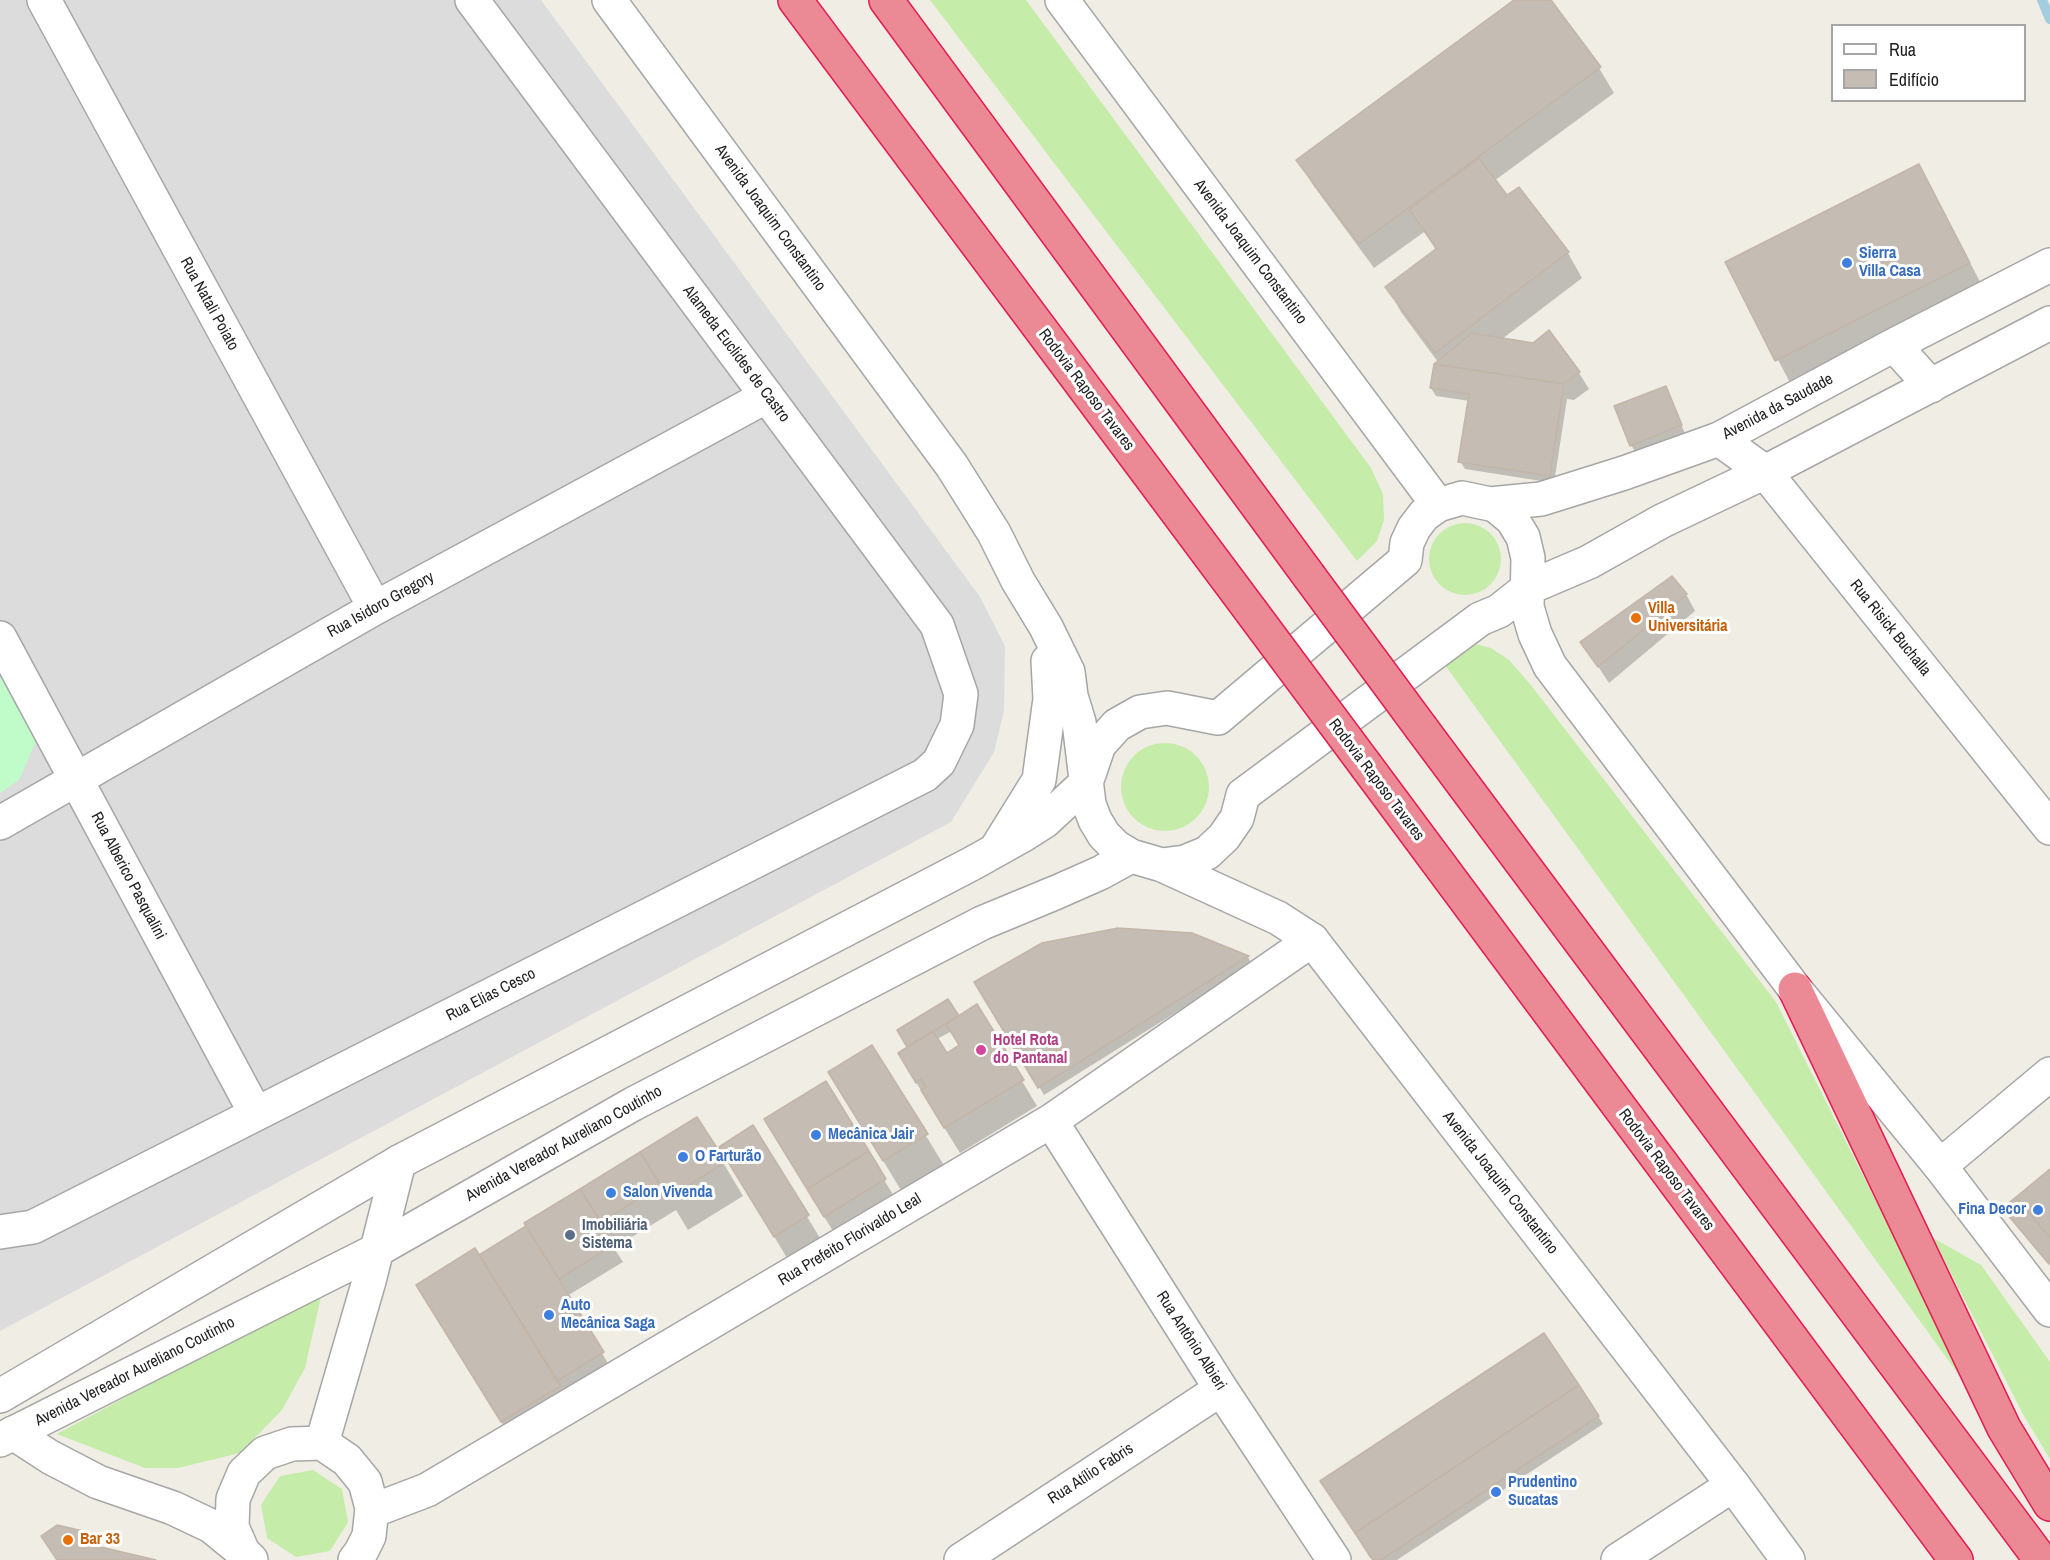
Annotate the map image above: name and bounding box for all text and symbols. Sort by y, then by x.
legend [1831,24,2026,102]
text: Rua [1889,37,1916,62]
text: Edifício [1889,67,1939,92]
street label: Avenida Joaquim Constantino [710,141,830,295]
street label: Avenida Joaquim Constantino [1189,176,1311,328]
place label: Sierra Villa Casa [1859,244,1921,282]
street label: Rua Natali Poiato [175,254,243,354]
marker: Sierra Villa Casa [1840,256,1854,270]
street label: Alameda Euclides de Castro [678,282,794,426]
street label: Rodovia Raposo Tavares [1034,325,1138,455]
street label: Avenida da Saudade [1719,370,1837,444]
street label: Rua Isidoro Gregory [324,568,438,642]
street label: Rua Risick Buchalla [1845,576,1935,680]
place label: Villa Universitária [1648,599,1727,637]
marker: Villa Universitária [1629,611,1643,625]
street label: Rodovia Raposo Tavares [1324,715,1428,845]
street label: Rua Alberico Pasqualini [86,809,170,943]
street label: Rua Elias Cesco [443,964,539,1026]
place label: Hotel Rota do Pantanal [993,1031,1067,1069]
marker: Hotel Rota do Pantanal [974,1043,988,1057]
street label: Avenida Vereador Aureliano Coutinho [462,1082,666,1206]
street label: Rodovia Raposo Tavares [1614,1105,1718,1235]
street label: Avenida Joaquim Constantino [1438,1108,1562,1258]
place label: Mecânica Jair [828,1125,914,1145]
marker: Mecânica Jair [809,1128,823,1142]
place label: O Farturão [695,1147,761,1167]
marker: O Farturão [676,1150,690,1164]
place label: Salon Vivenda [623,1183,712,1203]
marker: Salon Vivenda [604,1186,618,1200]
street label: Rua Prefeito Florivaldo Leal [775,1190,925,1290]
place label: Fina Decor [1958,1200,2026,1220]
marker: Fina Decor [2031,1203,2045,1217]
place label: Imobiliária Sistema [582,1216,648,1254]
marker: Imobiliária Sistema [563,1228,577,1242]
street label: Rua Antônio Albieri [1152,1288,1230,1394]
place label: Auto Mecânica Saga [561,1296,655,1334]
marker: Auto Mecânica Saga [542,1308,556,1322]
street label: Avenida Vereador Aureliano Coutinho [32,1313,238,1431]
street label: Rua Atílio Fabris [1045,1439,1137,1509]
place label: Prudentino Sucatas [1508,1473,1577,1511]
marker: Prudentino Sucatas [1489,1485,1503,1499]
place label: Bar 33 [80,1530,120,1550]
marker: Bar 33 [61,1533,75,1547]

